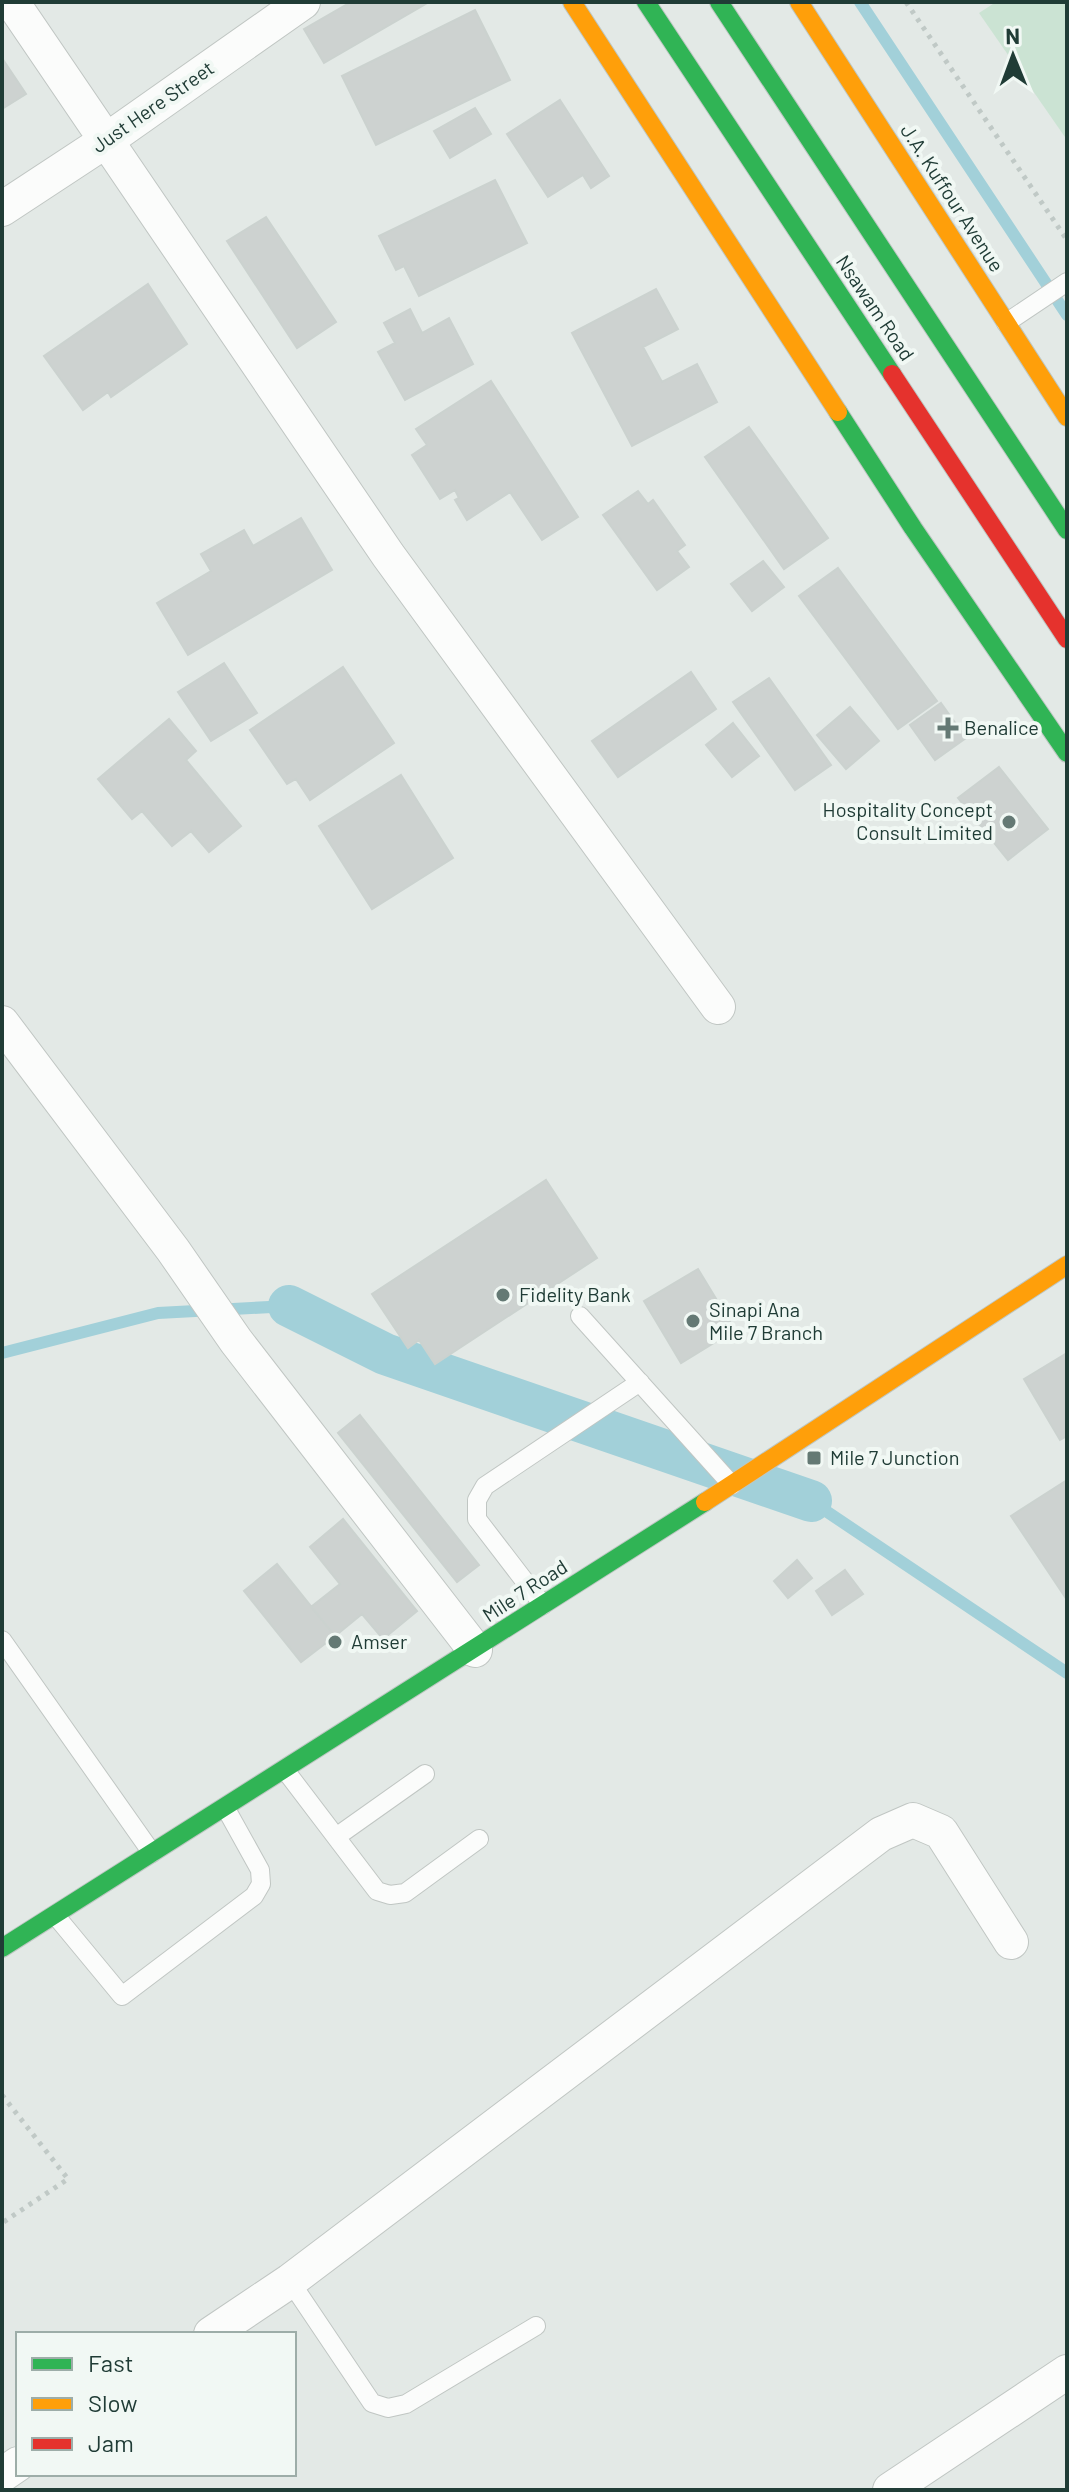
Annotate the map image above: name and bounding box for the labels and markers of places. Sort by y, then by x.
place label: Benalice [964,715,1039,739]
marker: Benalice [939,719,957,737]
place label: Hospitality Concept Consult Limited [823,797,993,844]
marker: Hospitality Concept Consult Limited [1000,813,1018,831]
place label: Fidelity Bank [519,1282,631,1306]
marker: Fidelity Bank [494,1286,512,1304]
place label: Sinapi Ana Mile 7 Branch [709,1297,823,1344]
marker: Sinapi Ana Mile 7 Branch [684,1312,702,1330]
place label: Mile 7 Junction [830,1445,959,1469]
marker: Mile 7 Junction [805,1449,823,1467]
place label: Amser [351,1629,407,1653]
marker: Amser [326,1633,344,1651]

